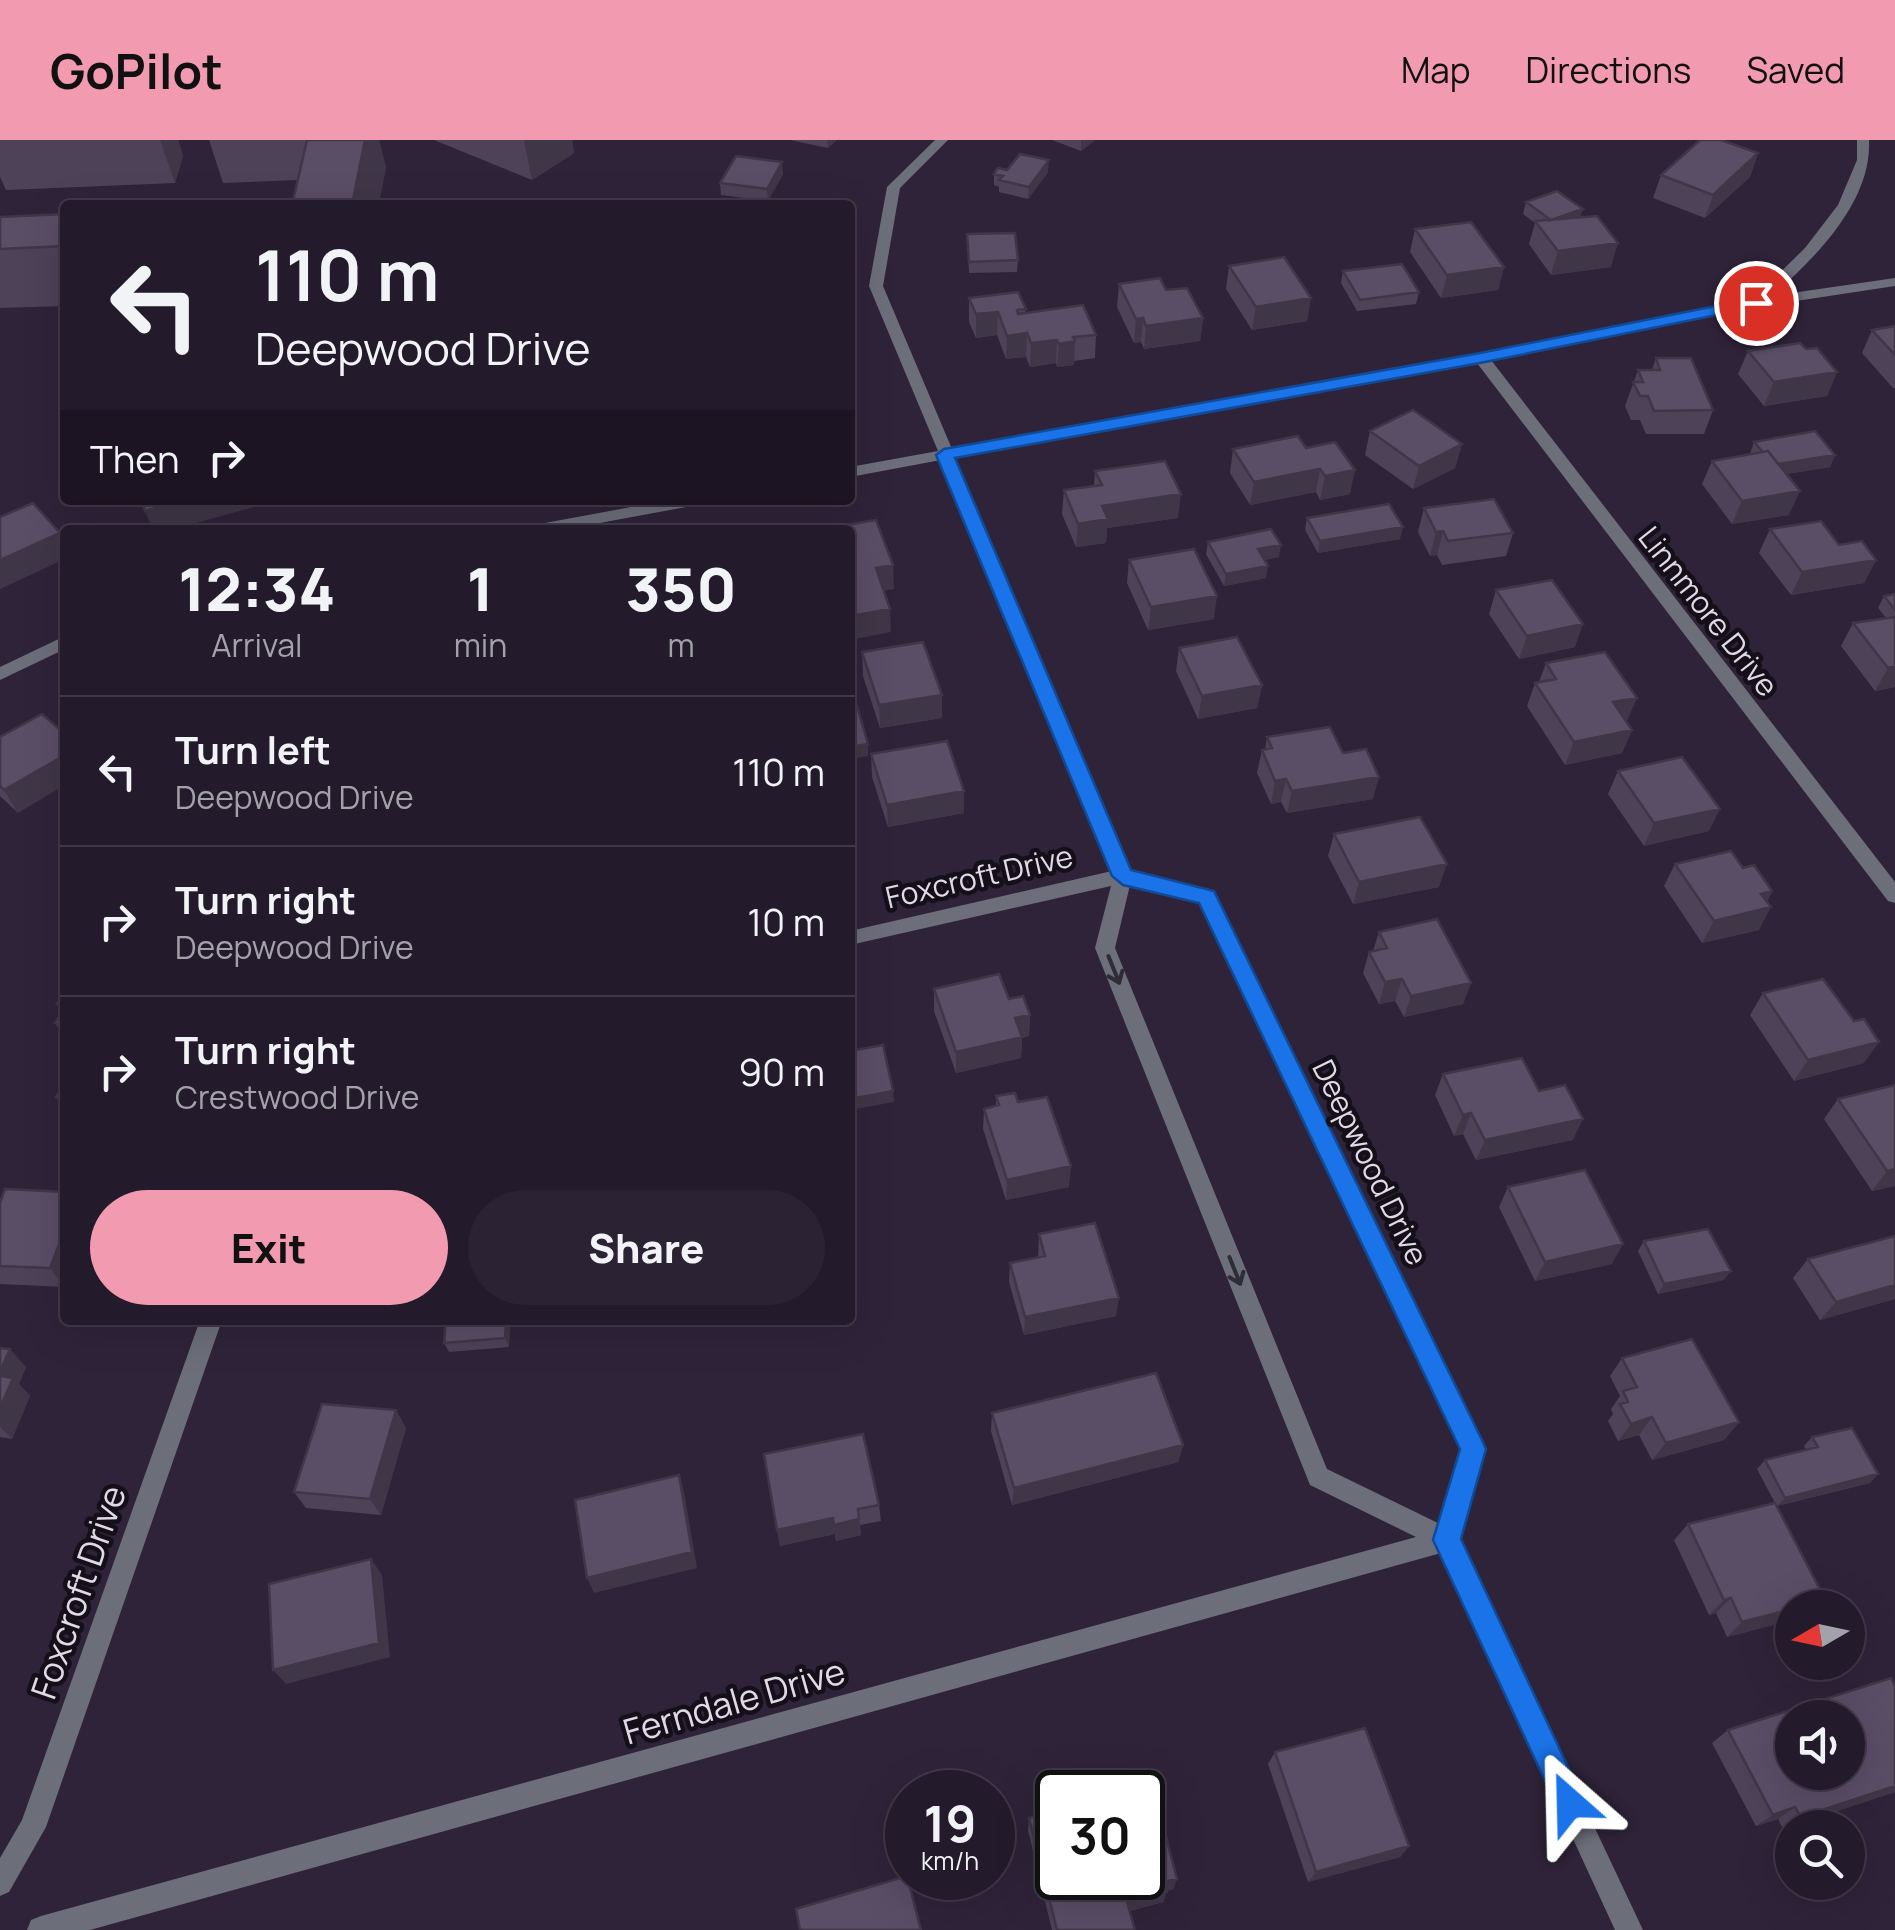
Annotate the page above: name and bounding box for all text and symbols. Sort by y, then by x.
text: GoPilot [50,38,223,103]
text: Map [1401,46,1471,94]
text: Directions [1526,46,1691,94]
text: Saved [1746,46,1845,94]
text: 110 m [255,226,439,322]
icon: left [90,240,220,370]
pin [1714,261,1799,346]
icon: arrive [1729,276,1784,331]
text: Deepwood Drive [255,317,591,379]
icon: right [199,430,254,485]
text: Then [90,432,179,484]
street label: Linnmore Drive [1630,518,1788,704]
text: 12:34 [178,547,335,629]
text: 1 [467,547,494,629]
text: 350 [626,547,737,629]
text: Arrival [211,623,303,667]
text: min [454,623,507,667]
text: m [668,623,695,667]
text: Turn left [175,723,331,775]
icon: left [90,744,145,799]
text: 110 m [732,745,825,797]
text: Deepwood Drive [175,775,414,819]
street label: Foxcroft Drive [881,835,1077,917]
text: Turn right [175,873,356,925]
icon: right [90,894,145,949]
text: 10 m [747,895,825,947]
text: Deepwood Drive [175,925,414,969]
one-way arrow [1106,954,1124,985]
text: Turn right [175,1023,356,1075]
icon: right [90,1044,145,1099]
text: 90 m [738,1045,825,1097]
street label: Deepwood Drive [1304,1052,1438,1272]
text: Crestwood Drive [175,1075,419,1119]
button: Exit [90,1190,448,1305]
button: Share [468,1190,825,1305]
one-way arrow [1228,1256,1246,1286]
street label: Foxcroft Drive [19,1479,137,1705]
north arrow [1775,1590,1865,1680]
map controls [1775,1590,1865,1900]
street label: Ferndale Drive [618,1646,850,1756]
button: sound [1775,1700,1865,1790]
position arrow [1518,1751,1622,1855]
speed limit sign: 30 [1035,1770,1165,1900]
text: 19 [924,1789,976,1857]
button: search [1775,1810,1865,1900]
text: km/h [921,1843,979,1878]

